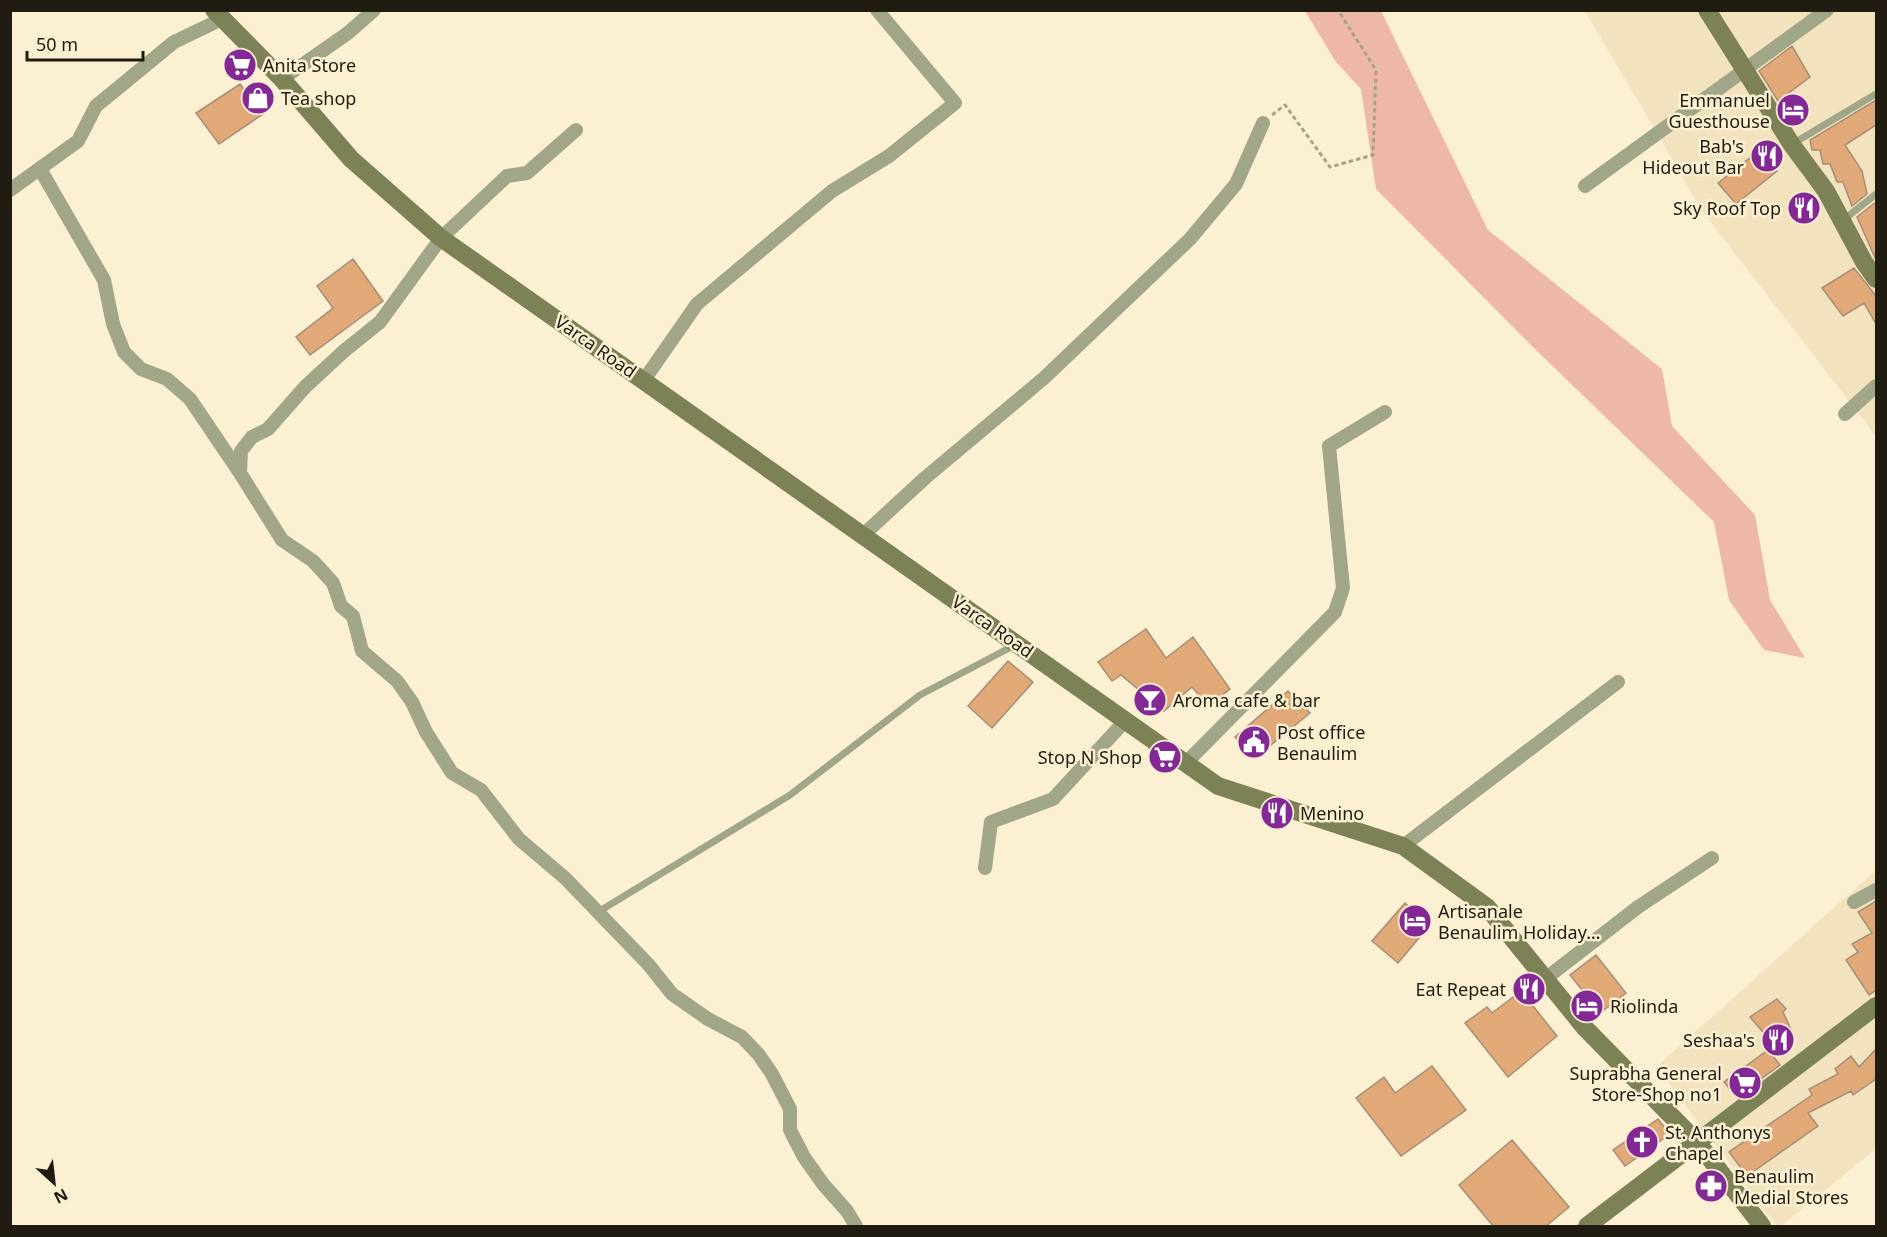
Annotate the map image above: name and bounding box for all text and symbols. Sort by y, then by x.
scale bar [27,24,142,62]
text: 50 m [36,32,78,56]
supermarket icon: Anita Store [222,47,258,83]
place label: Anita Store [263,53,356,77]
shop icon: Tea shop [240,80,276,116]
place label: Tea shop [281,86,356,110]
place label: Emmanuel Guesthouse [1669,88,1770,133]
hotel icon: Emmanuel Guesthouse [1775,92,1811,128]
place label: Bab's Hideout Bar [1642,134,1745,179]
restaurant icon: Bab's Hideout Bar [1749,138,1785,174]
restaurant icon: Sky Roof Top [1786,190,1822,226]
place label: Sky Roof Top [1673,196,1781,220]
street label: Varca Road [550,309,642,383]
street label: Varca Road [947,589,1039,663]
bar icon: Aroma cafe & bar [1132,682,1168,718]
place label: Aroma cafe & bar [1173,688,1321,712]
place label: Post office Benaulim [1277,720,1365,765]
public building icon: Post office Benaulim [1236,724,1272,760]
supermarket icon: Stop N Shop [1147,739,1183,775]
place label: Stop N Shop [1038,745,1142,769]
restaurant icon: Menino [1259,795,1295,831]
place label: Menino [1300,801,1364,825]
place label: Artisanale Benaulim Holiday… [1438,899,1600,944]
hotel icon: Artisanale Benaulim Holiday… [1397,903,1433,939]
restaurant icon: Eat Repeat [1511,971,1547,1007]
place label: Eat Repeat [1416,977,1506,1001]
hotel icon: Riolinda [1569,988,1605,1024]
place label: Riolinda [1610,994,1678,1018]
restaurant icon: Seshaa's [1760,1022,1796,1058]
place label: Seshaa's [1683,1028,1755,1052]
place label: Suprabha General Store-Shop no1 [1569,1061,1722,1106]
supermarket icon: Suprabha General Store-Shop no1 [1727,1065,1763,1101]
place label: St. Anthonys Chapel [1665,1120,1771,1165]
church icon: St. Anthonys Chapel [1624,1124,1660,1160]
north arrow [24,1153,84,1213]
place label: Benaulim Medial Stores [1734,1164,1849,1209]
pharmacy icon: Benaulim Medial Stores [1693,1168,1729,1204]
text: N [50,1184,72,1209]

